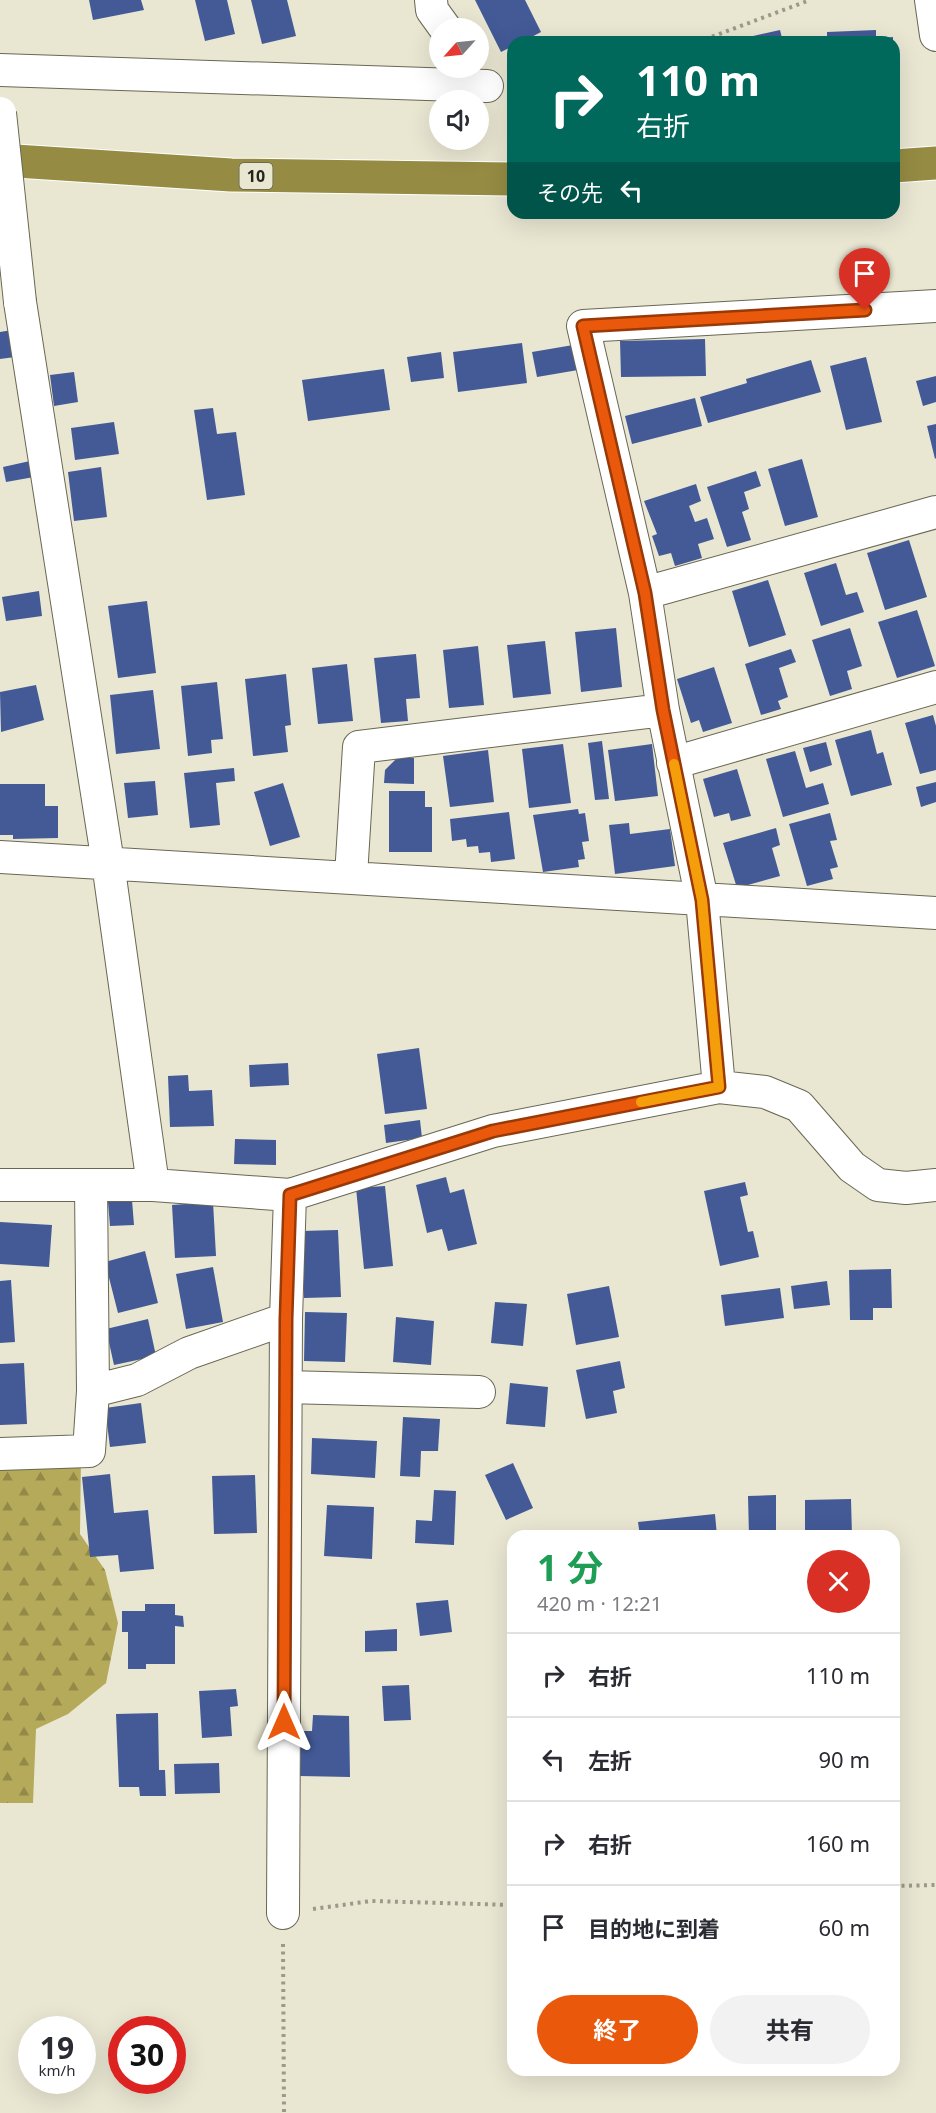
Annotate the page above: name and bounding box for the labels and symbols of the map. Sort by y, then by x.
north arrow [429,18,489,78]
road number: 10 [240,163,272,189]
pin [839,248,890,310]
position arrow [252,1690,316,1754]
speed limit sign: 30 [108,2016,186,2094]

